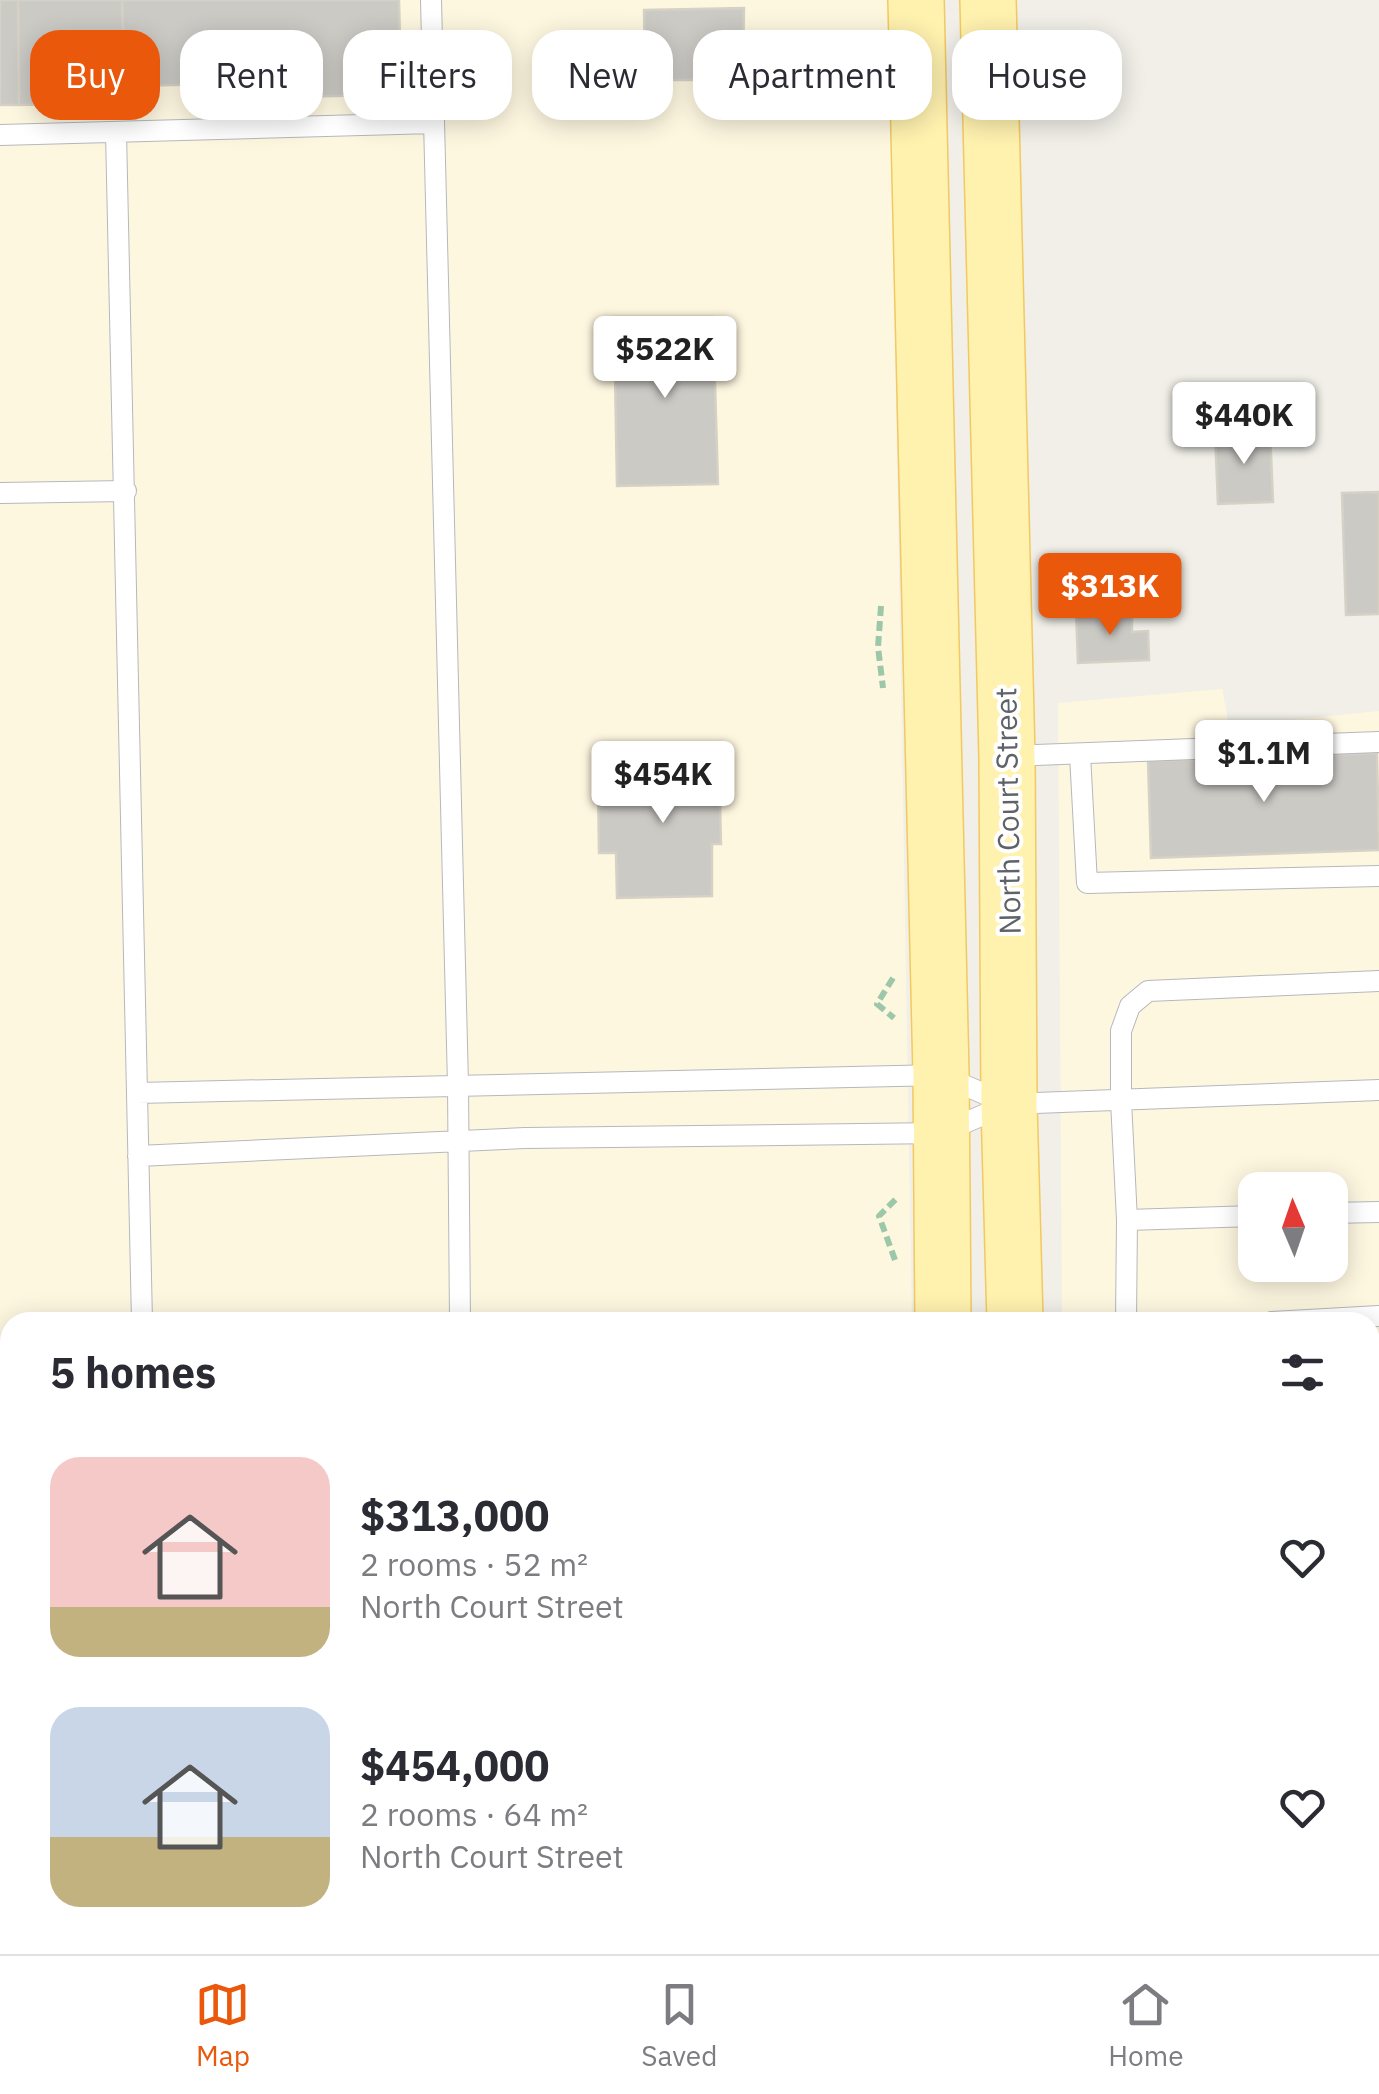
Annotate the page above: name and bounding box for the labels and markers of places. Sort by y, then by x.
pin: $522K [595,316,735,401]
pin: $440K [1174,382,1314,467]
pin: $313K [1040,553,1180,638]
pin: $1.1M [1194,720,1334,805]
pin: $454K [593,741,733,826]

